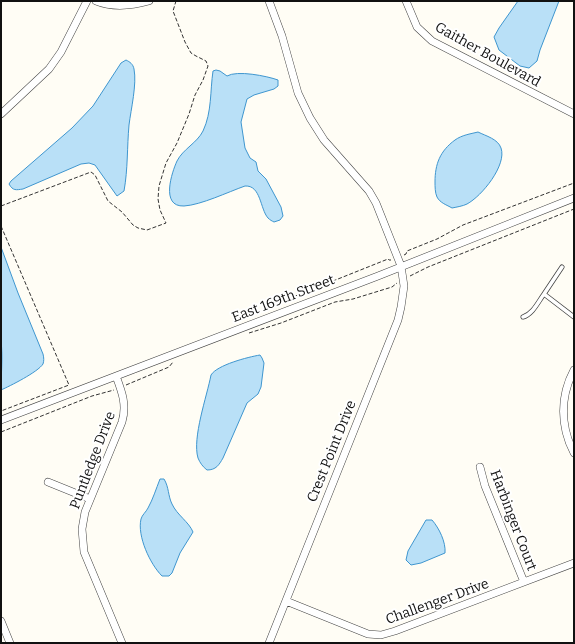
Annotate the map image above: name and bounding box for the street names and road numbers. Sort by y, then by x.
street label: Gaither Boulevard [432,18,544,91]
street label: East 169th Street [229,271,337,326]
street label: Crest Point Drive [303,398,360,505]
street label: Puntledge Drive [66,409,119,511]
street label: Harbinger Court [487,467,541,573]
street label: Challenger Drive [383,575,491,628]

